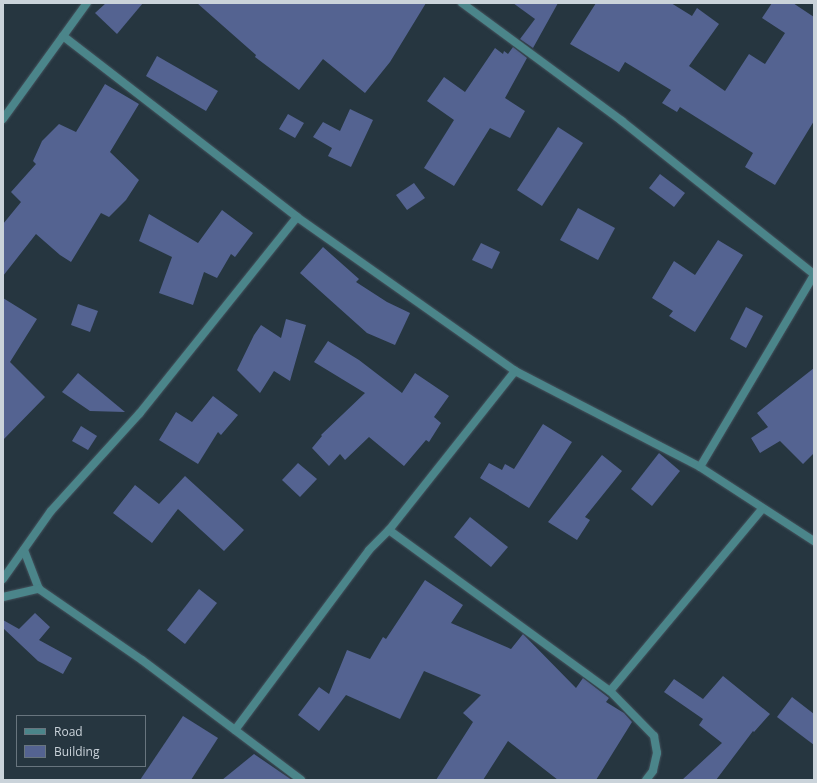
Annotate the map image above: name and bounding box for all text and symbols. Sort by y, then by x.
legend [16,715,146,767]
text: Road [54,723,83,740]
text: Building [54,743,99,760]

